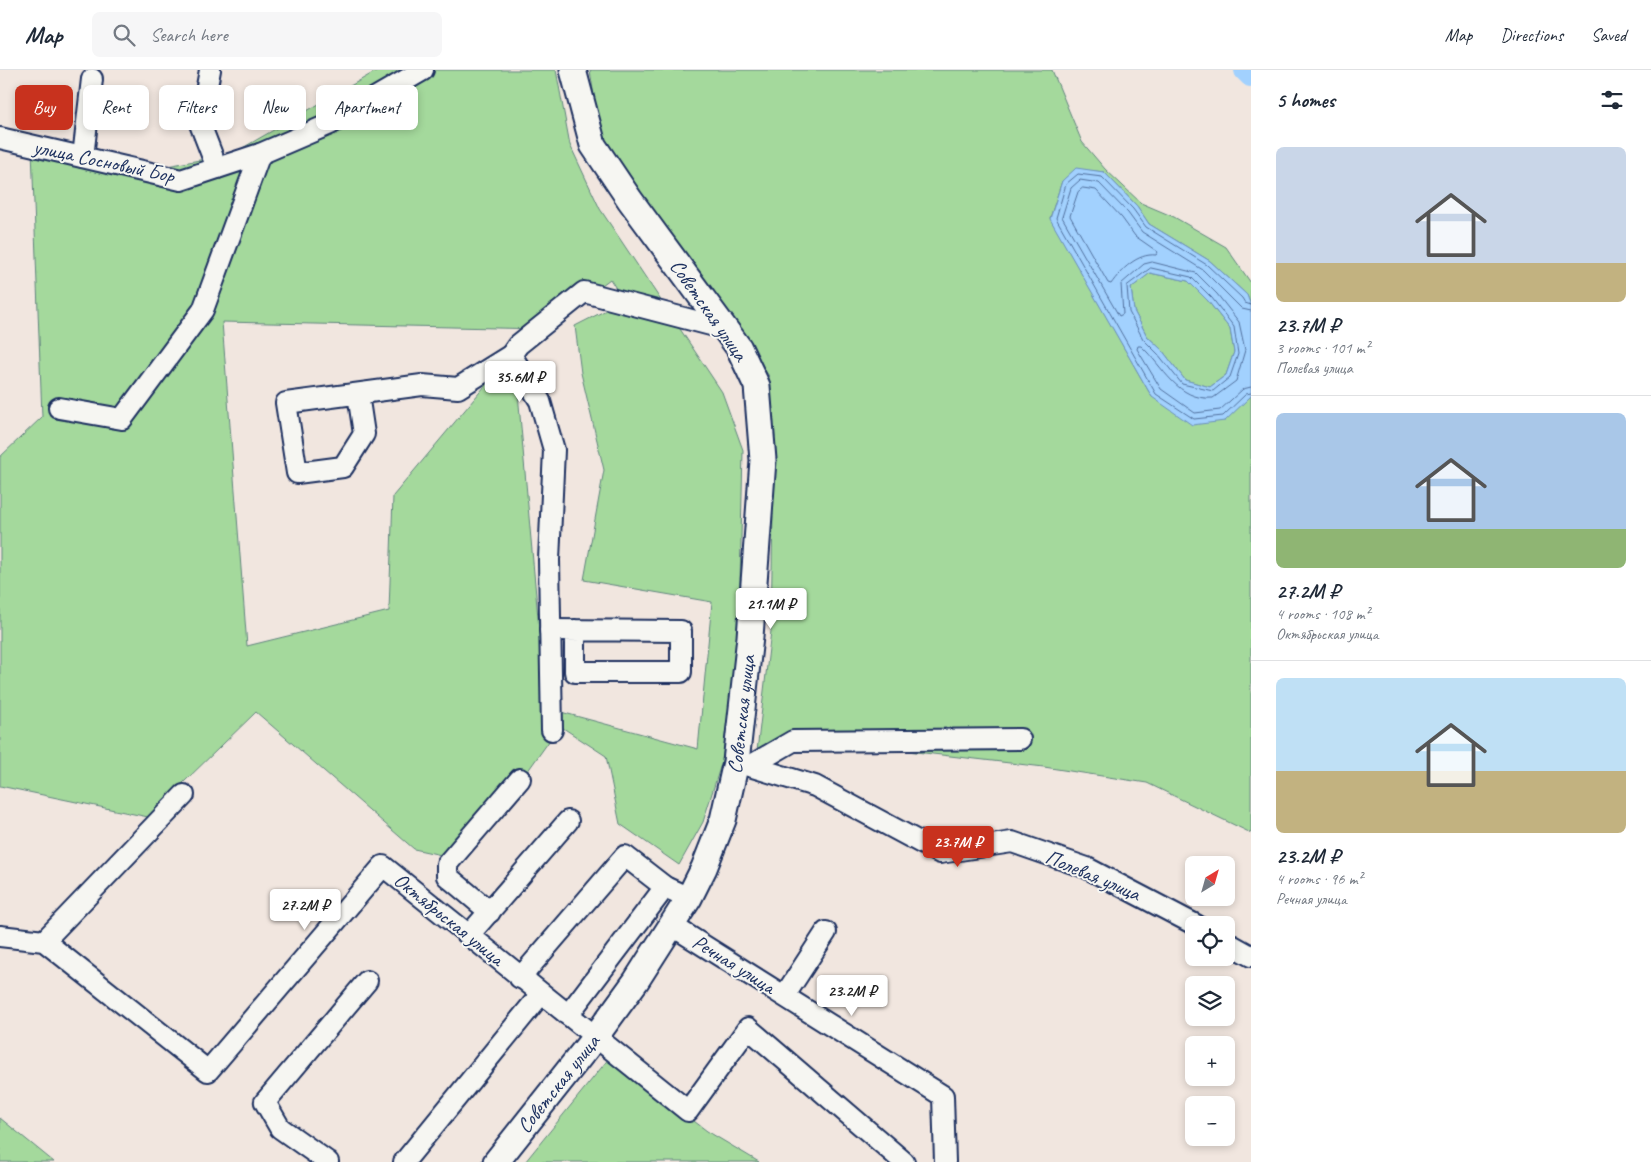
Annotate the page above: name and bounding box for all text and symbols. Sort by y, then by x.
search box [92,12,442,57]
text: Map [25,20,62,50]
icon: search [110,21,138,49]
text: Search here [150,23,228,47]
text: Map [1445,24,1472,46]
text: Directions [1500,24,1563,46]
text: Saved [1591,24,1626,46]
chip: Buy [15,85,73,130]
chip: Rent [83,85,149,130]
chip: Filters [159,85,234,130]
chip: New [244,85,306,130]
chip: Apartment [316,85,418,130]
icon: filters [1598,86,1626,114]
text: 5 homes [1276,87,1335,113]
street label: улица Сосновый Бор [29,133,178,189]
icon: home [1406,180,1496,270]
street label: Советская улица [664,254,755,367]
text: 23.7M ₽ [1276,312,1340,338]
text: 3 rooms · 101 m² [1276,338,1370,358]
text: Полевая улица [1276,358,1353,378]
pin: 35.6M ₽ [474,360,566,403]
text: 35.6M ₽ [496,367,544,387]
icon: home [1406,445,1496,535]
text: 27.2M ₽ [1276,578,1340,604]
pin: 21.1M ₽ [725,588,817,630]
text: 21.1M ₽ [747,594,795,614]
text: 4 rooms · 108 m² [1276,604,1370,624]
text: Октябрьская улица [1276,624,1378,644]
street label: Советская улица [721,652,761,776]
icon: home [1406,710,1496,800]
pin: 23.7M ₽ [912,826,1004,868]
text: 23.7M ₽ [934,832,982,852]
street label: Полевая улица [1042,843,1146,907]
text: 23.2M ₽ [1276,843,1340,869]
north arrow [1185,856,1235,906]
map controls [1185,856,1235,1146]
street label: Октябрьская улица [389,867,511,973]
text: 4 rooms · 96 m² [1276,869,1362,889]
pin: 27.2M ₽ [259,888,351,931]
text: Речная улица [1276,889,1347,909]
text: 27.2M ₽ [281,895,329,915]
button: locate [1185,916,1235,966]
street label: Речная улица [688,928,782,1001]
pin: 23.2M ₽ [806,974,898,1017]
button: layers [1185,976,1235,1026]
text: 23.2M ₽ [828,981,876,1001]
street label: Советская улица [511,1028,606,1138]
button: + [1185,1036,1235,1086]
button: − [1185,1096,1235,1146]

